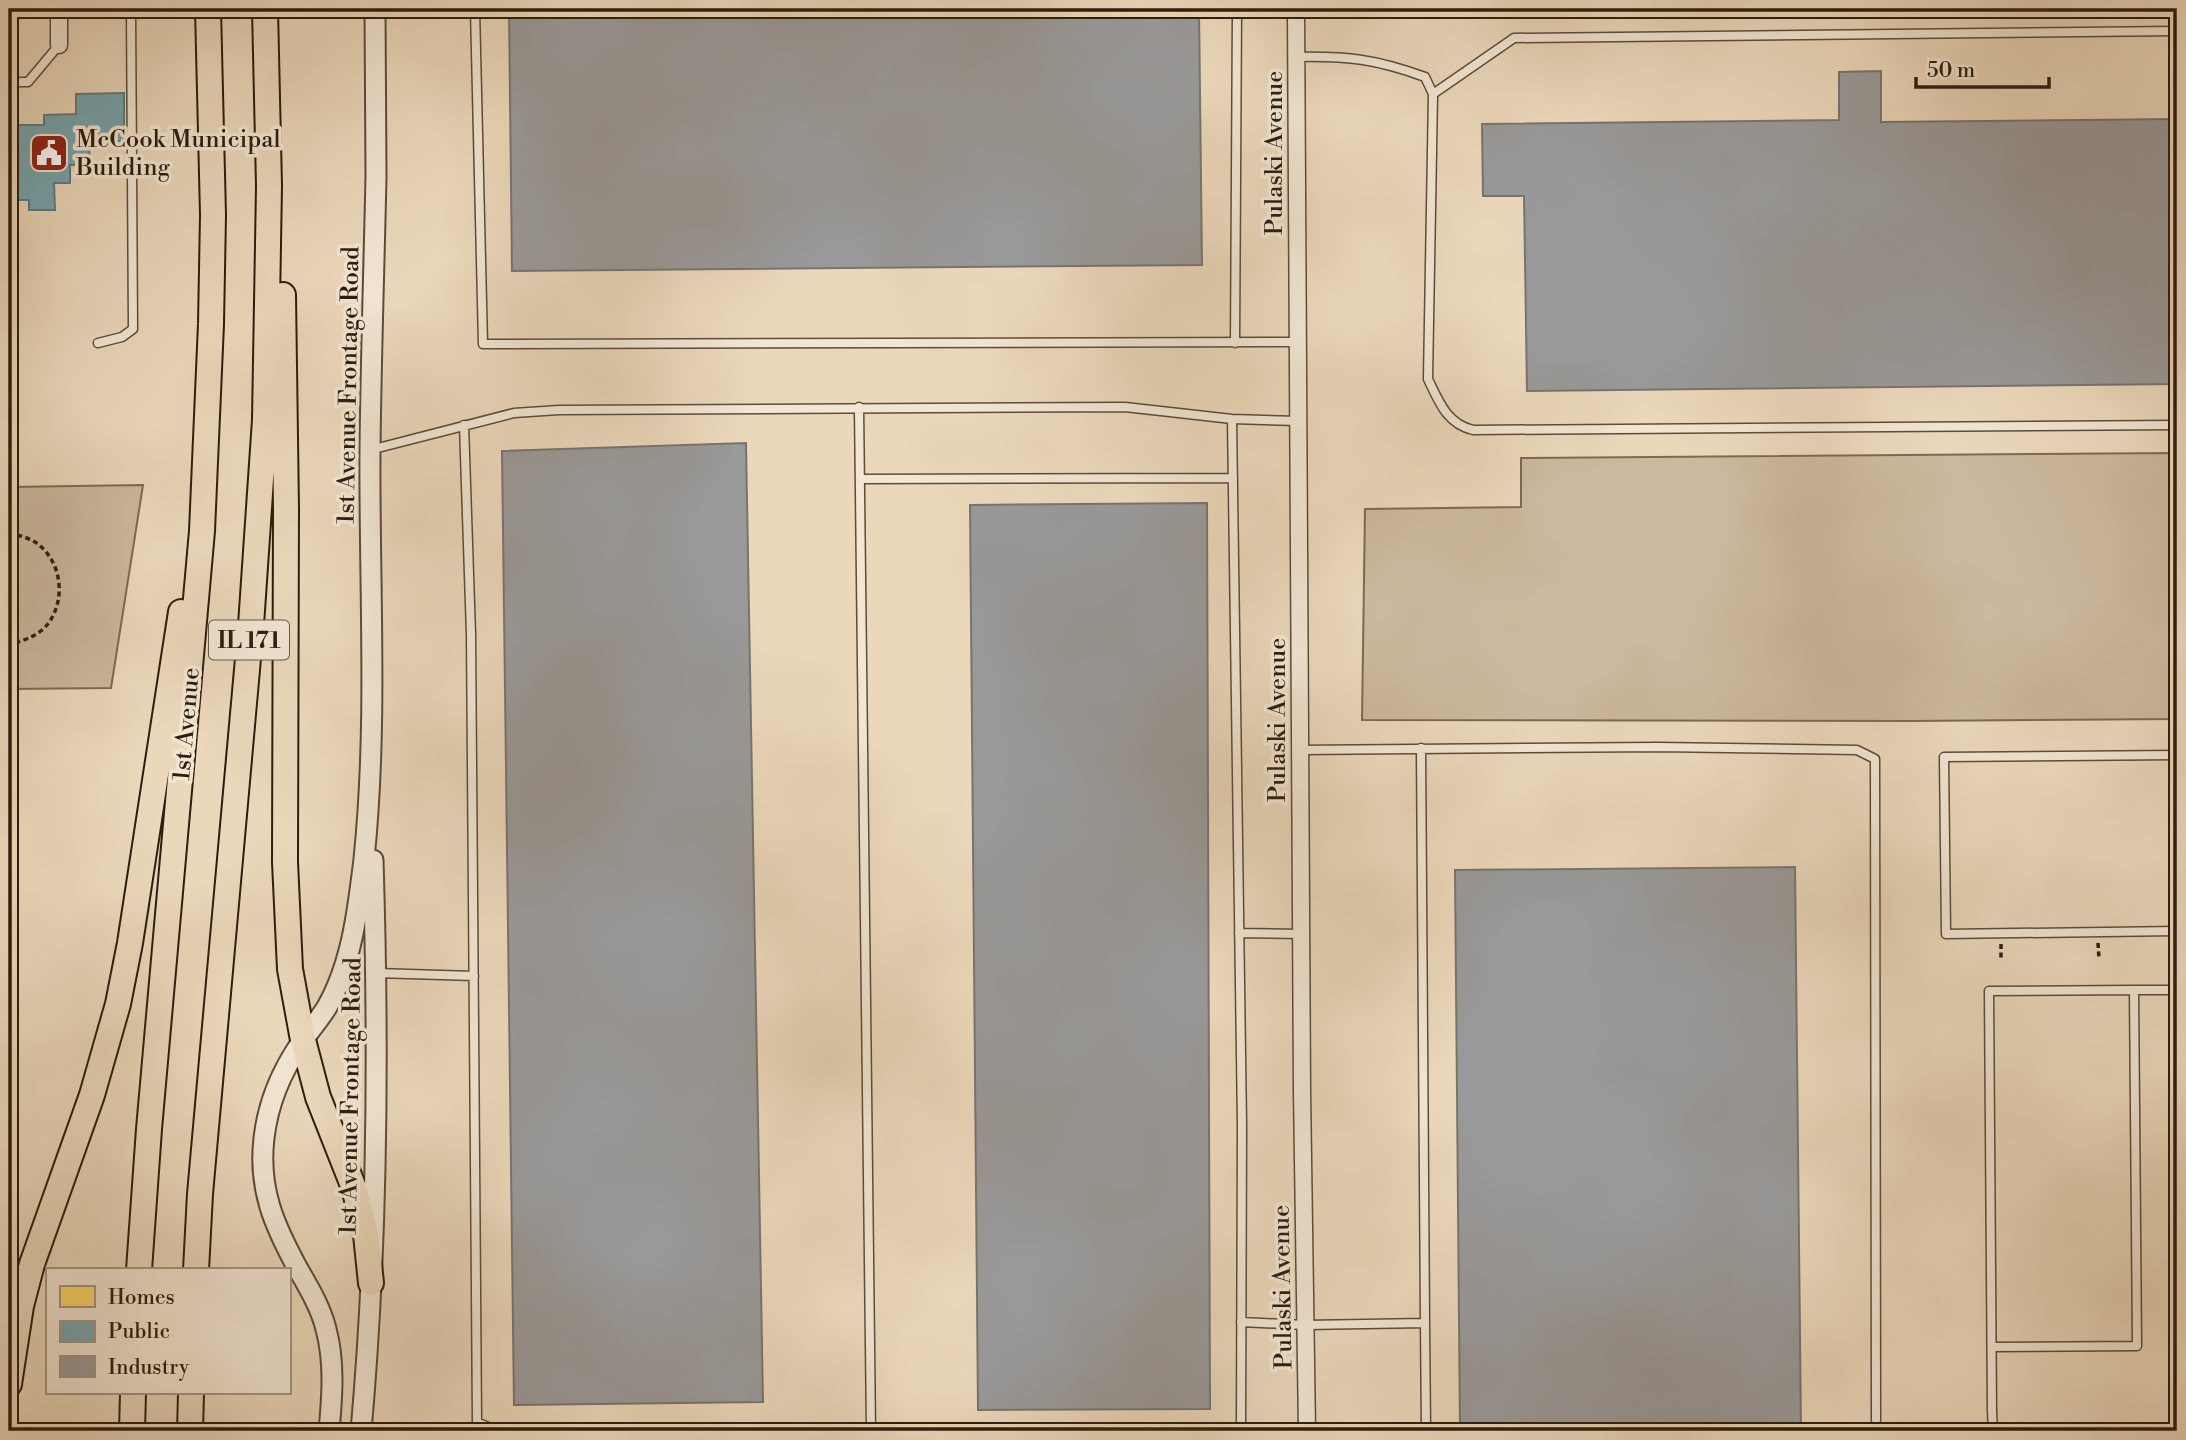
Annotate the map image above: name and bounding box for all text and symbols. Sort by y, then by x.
scale bar [1916,46,2050,90]
text: 50 m [1927,58,1975,84]
street label: Pulaski Avenue [1260,71,1290,235]
place label: McCook Municipal Building [75,125,281,183]
public building icon: McCook Municipal Building [28,132,70,174]
street label: 1st Avenue Frontage Road [332,246,366,524]
road number: IL 171 [209,620,289,660]
street label: Pulaski Avenue [1263,638,1293,802]
street label: 1st Avenue [167,666,207,782]
street label: 1st Avenue Frontage Road [334,957,368,1235]
street label: Pulaski Avenue [1267,1204,1299,1370]
legend [46,1268,290,1394]
text: Homes [108,1285,175,1311]
text: Public [108,1319,170,1345]
text: Industry [108,1355,190,1381]

